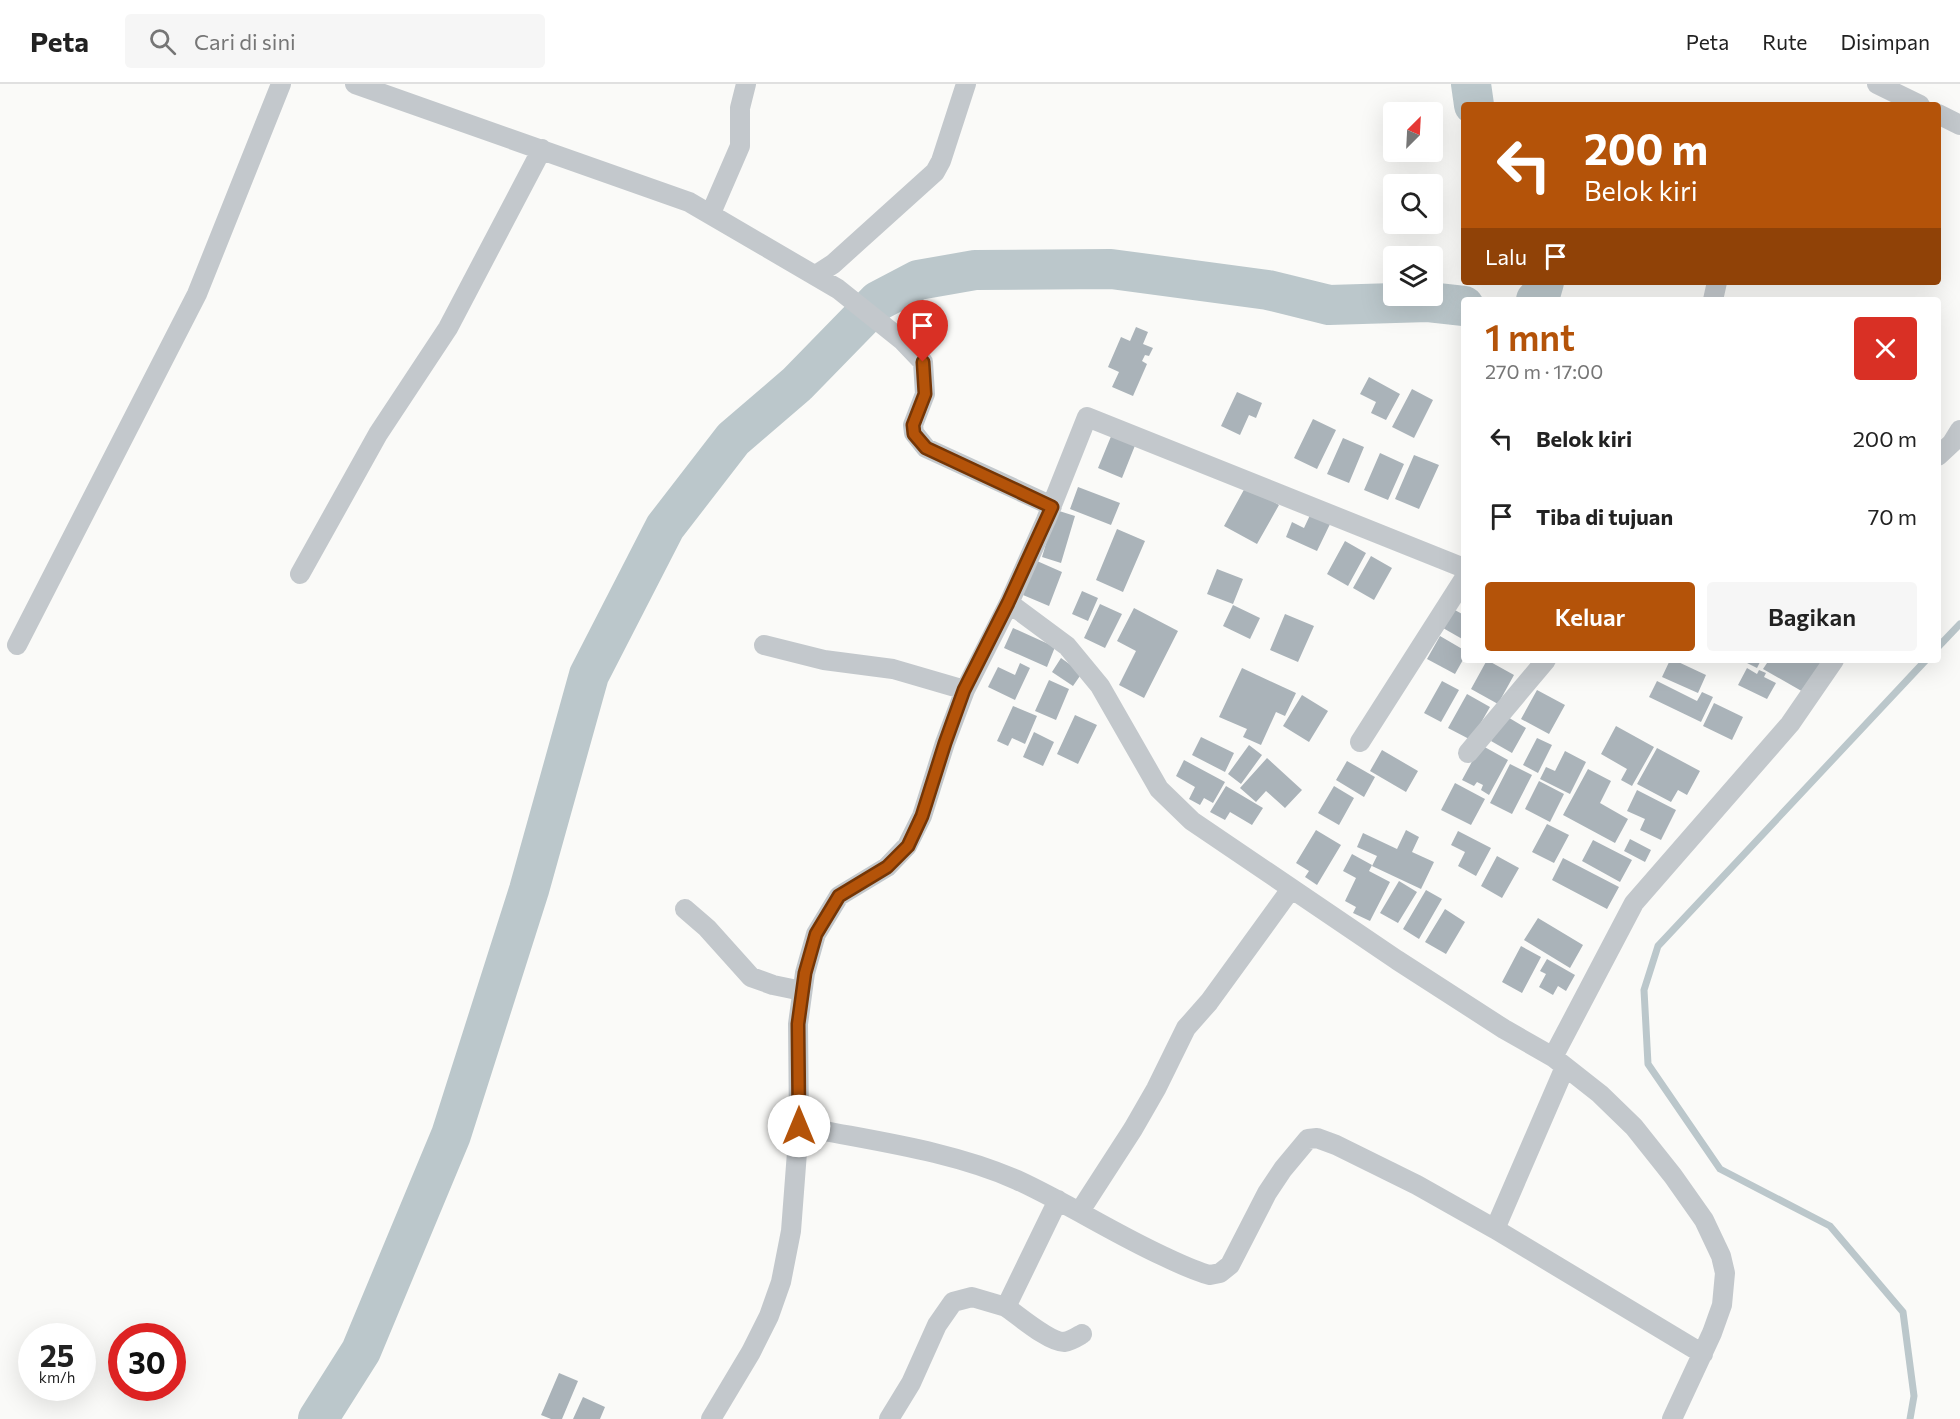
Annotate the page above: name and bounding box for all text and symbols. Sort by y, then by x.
search box [125,14,545,68]
text: Peta [30,24,89,58]
icon: search [146,25,179,58]
text: Cari di sini [194,28,296,55]
text: Peta [1686,29,1729,54]
text: Rute [1762,29,1807,54]
text: Disimpan [1840,29,1930,54]
north arrow [1383,102,1443,162]
map controls [1383,102,1443,306]
text: 200 m [1584,122,1708,174]
icon: left [1485,126,1563,204]
button: search [1383,174,1443,234]
text: Belok kiri [1584,174,1698,207]
icon: arrive [1539,240,1572,273]
text: Lalu [1485,243,1527,270]
button: layers [1383,246,1443,306]
pin [897,300,948,362]
icon: arrive [906,309,939,342]
text: 1 mnt [1485,314,1575,358]
button: close [1854,317,1917,380]
text: 270 m · 17:00 [1485,359,1603,383]
icon: left [1485,422,1518,455]
text: Belok kiri [1536,425,1632,452]
text: 200 m [1853,425,1917,452]
icon: arrive [1485,500,1518,533]
text: Tiba di tujuan [1536,503,1673,530]
text: 70 m [1868,503,1917,530]
button: Keluar [1485,582,1695,651]
button: Bagikan [1707,582,1917,651]
position arrow [767,1094,831,1158]
speed limit sign: 30 [108,1323,186,1401]
text: 25 [40,1336,74,1373]
text: km/h [39,1368,75,1386]

